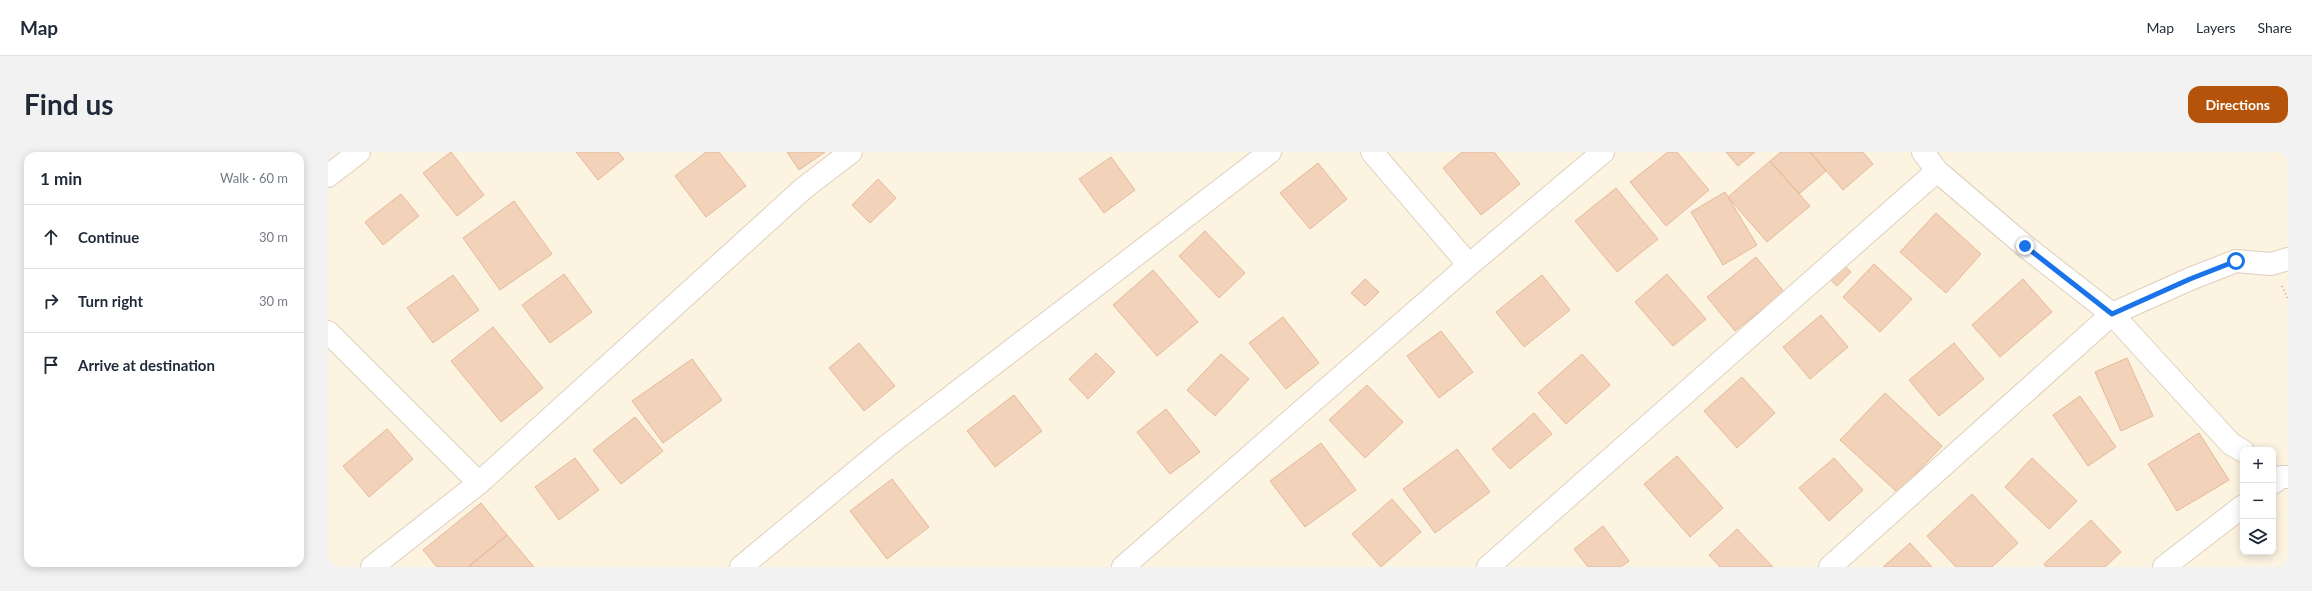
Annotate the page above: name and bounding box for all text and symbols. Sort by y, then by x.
text: Map [20,16,58,39]
text: Map [2146,19,2174,36]
text: Layers [2196,19,2236,36]
text: Share [2258,19,2292,36]
button: Directions [2188,86,2288,123]
text: Find us [24,87,114,121]
text: 1 min [40,168,82,189]
text: Walk · 60 m [220,170,288,186]
icon: ahead [40,226,62,248]
text: Continue [78,228,139,246]
text: 30 m [259,229,288,245]
route end [2016,237,2034,255]
route start [2227,252,2245,270]
icon: right [40,290,62,312]
text: Turn right [78,292,143,310]
text: 30 m [259,293,288,309]
icon: arrive [40,354,62,376]
text: Arrive at destination [78,356,215,374]
map controls [2240,447,2276,555]
button: + [2240,447,2276,483]
button: − [2240,483,2276,519]
button: layers [2240,519,2276,555]

